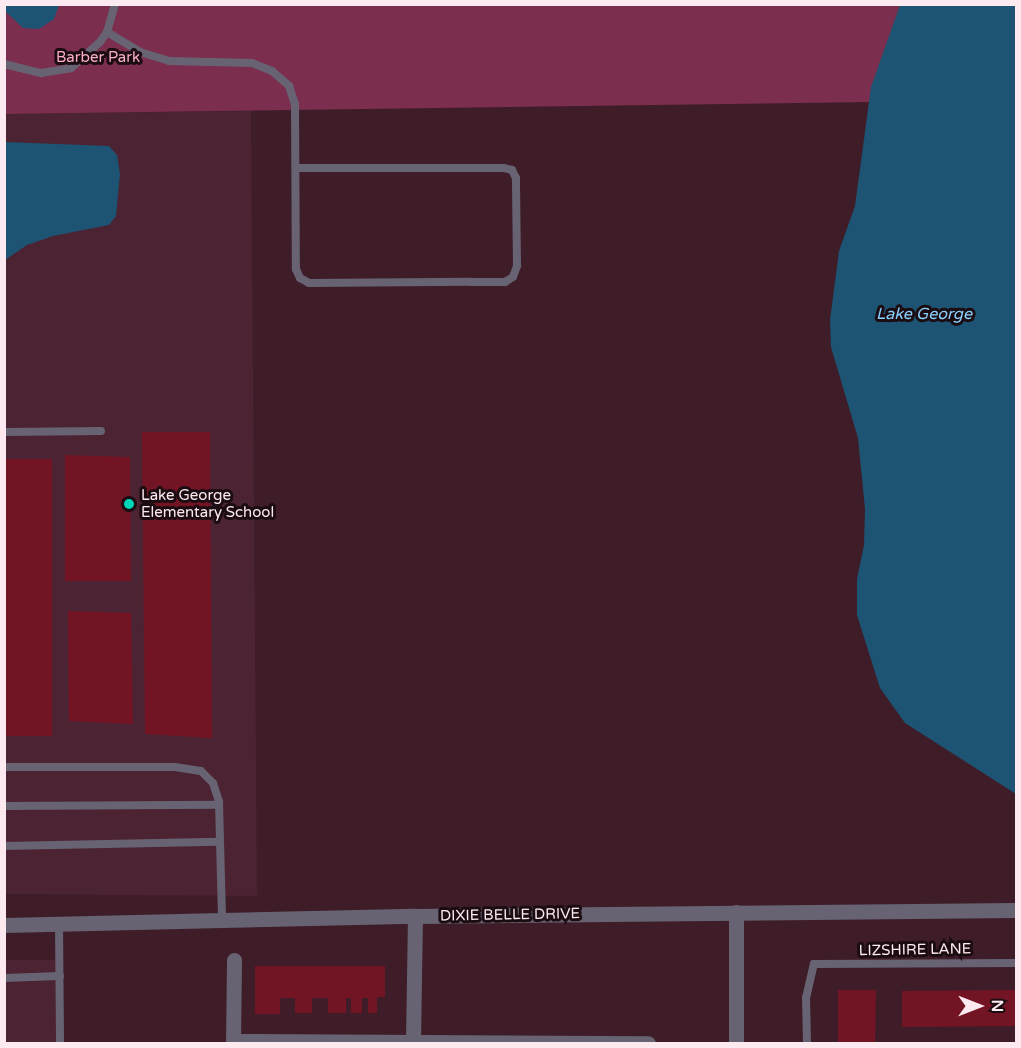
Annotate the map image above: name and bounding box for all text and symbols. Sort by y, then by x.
park label: Barber Park [56,49,140,67]
water label: Lake George [876,304,972,324]
place label: Lake George Elementary School [141,486,274,521]
marker: Lake George Elementary School [122,497,136,511]
street label: DIXIE BELLE DRIVE [440,905,580,925]
street label: LIZSHIRE LANE [859,940,971,960]
north arrow [949,976,1009,1036]
text: N [987,1000,1007,1012]

